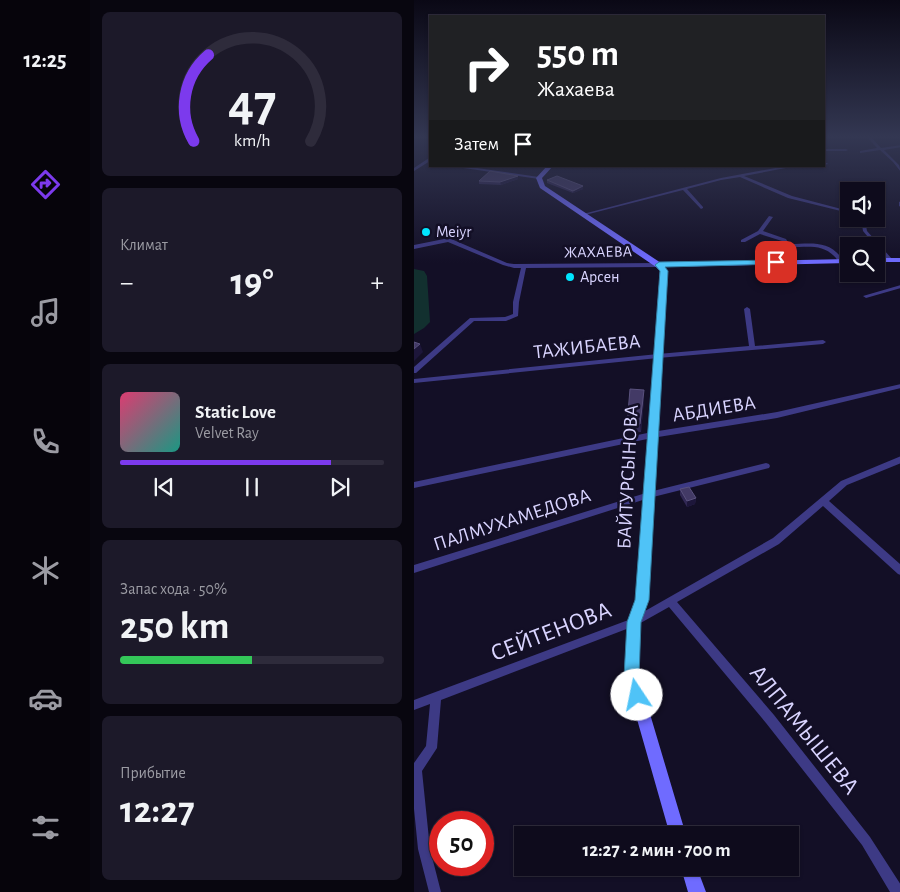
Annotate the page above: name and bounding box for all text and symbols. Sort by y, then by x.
icon: right [454,35,519,100]
text: 550 m [537,37,619,72]
text: 12:25 [23,49,67,71]
text: 47 [228,78,276,130]
text: Жахаева [537,78,615,100]
icon: arrive [509,130,537,158]
text: km/h [234,132,270,150]
text: Затем [454,135,499,154]
icon: directions [28,167,63,202]
map controls [840,182,885,282]
button: sound [840,182,885,227]
place label: Meiyr [436,224,472,241]
marker: Meiyr [420,226,432,238]
text: Климат [120,237,168,253]
button: search [840,237,885,282]
pin [755,241,797,283]
street label: ЖАХАЕВА [564,243,633,261]
icon: arrive [762,248,790,276]
text: 19° [230,264,274,302]
text: − [120,269,133,297]
text: + [371,269,384,297]
place label: Арсен [580,269,620,285]
marker: Арсен [564,271,576,283]
icon: music [28,295,63,330]
street label: ТАЖИБАЕВА [533,331,642,363]
street label: АБДИЕВА [671,393,757,425]
text: Static Love [195,403,276,422]
street label: БАЙТУРСЫНОВА [614,404,642,550]
icon: phone [28,424,63,459]
text: Velvet Ray [195,425,259,441]
icon: previous [150,473,178,501]
icon: pause [238,473,266,501]
icon: next [326,473,354,501]
street label: ПАЛМУХАМЕДОВА [431,485,593,555]
icon: climate [28,553,63,588]
text: Запас хода · 50% [120,581,227,597]
street label: СЕЙТЕНОВА [487,598,615,666]
text: 250 km [120,608,229,646]
street label: АЛПАМЫШЕВА [745,661,863,799]
position arrow [610,668,662,720]
icon: car [28,681,63,716]
text: Прибытие [120,765,186,781]
text: 12:27 [120,792,195,830]
icon: filters [28,810,63,845]
speed limit sign: 50 [429,811,494,876]
text: 12:27 · 2 мин · 700 m [582,841,731,860]

